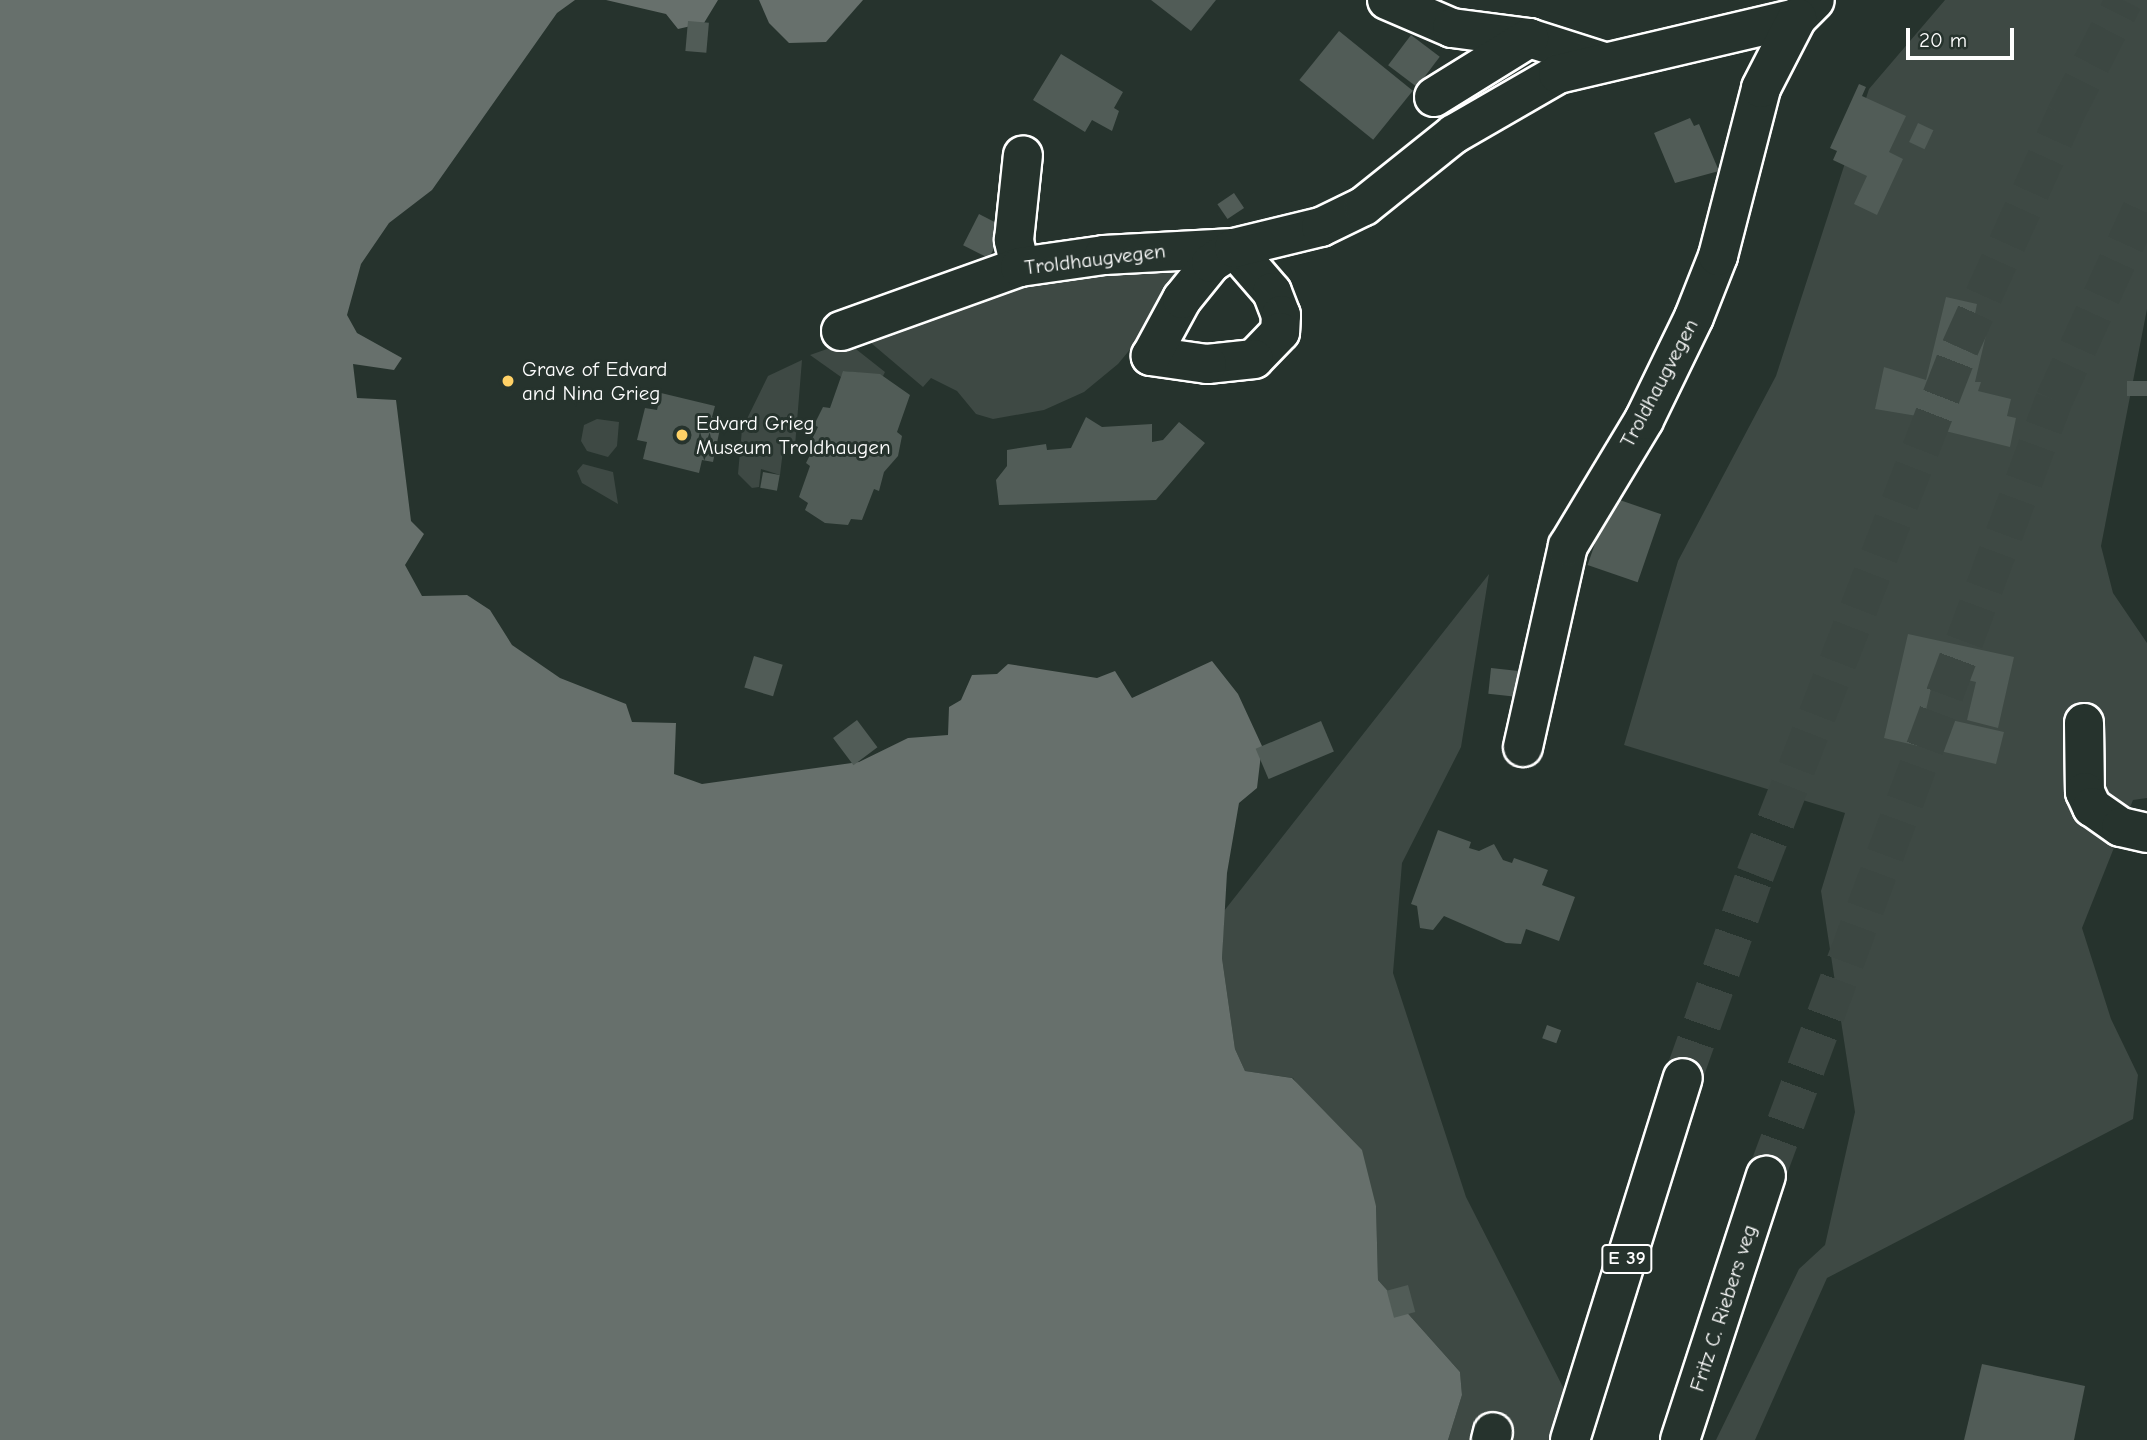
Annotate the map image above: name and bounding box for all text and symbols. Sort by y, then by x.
scale bar [1909,14,2018,58]
text: 20 m [1919,28,1967,52]
street label: Troldhaugvegen [1023,238,1167,280]
street label: Troldhaugvegen [1615,314,1703,452]
place label: Grave of Edvard and Nina Grieg [522,356,667,406]
marker: Grave of Edvard and Nina Grieg [500,373,516,389]
place label: Edvard Grieg Museum Troldhaugen [696,410,891,460]
marker: Edvard Grieg Museum Troldhaugen [674,427,690,443]
street label: Fritz C. Riebers veg [1684,1221,1762,1395]
road number: E 39 [1601,1244,1653,1274]

